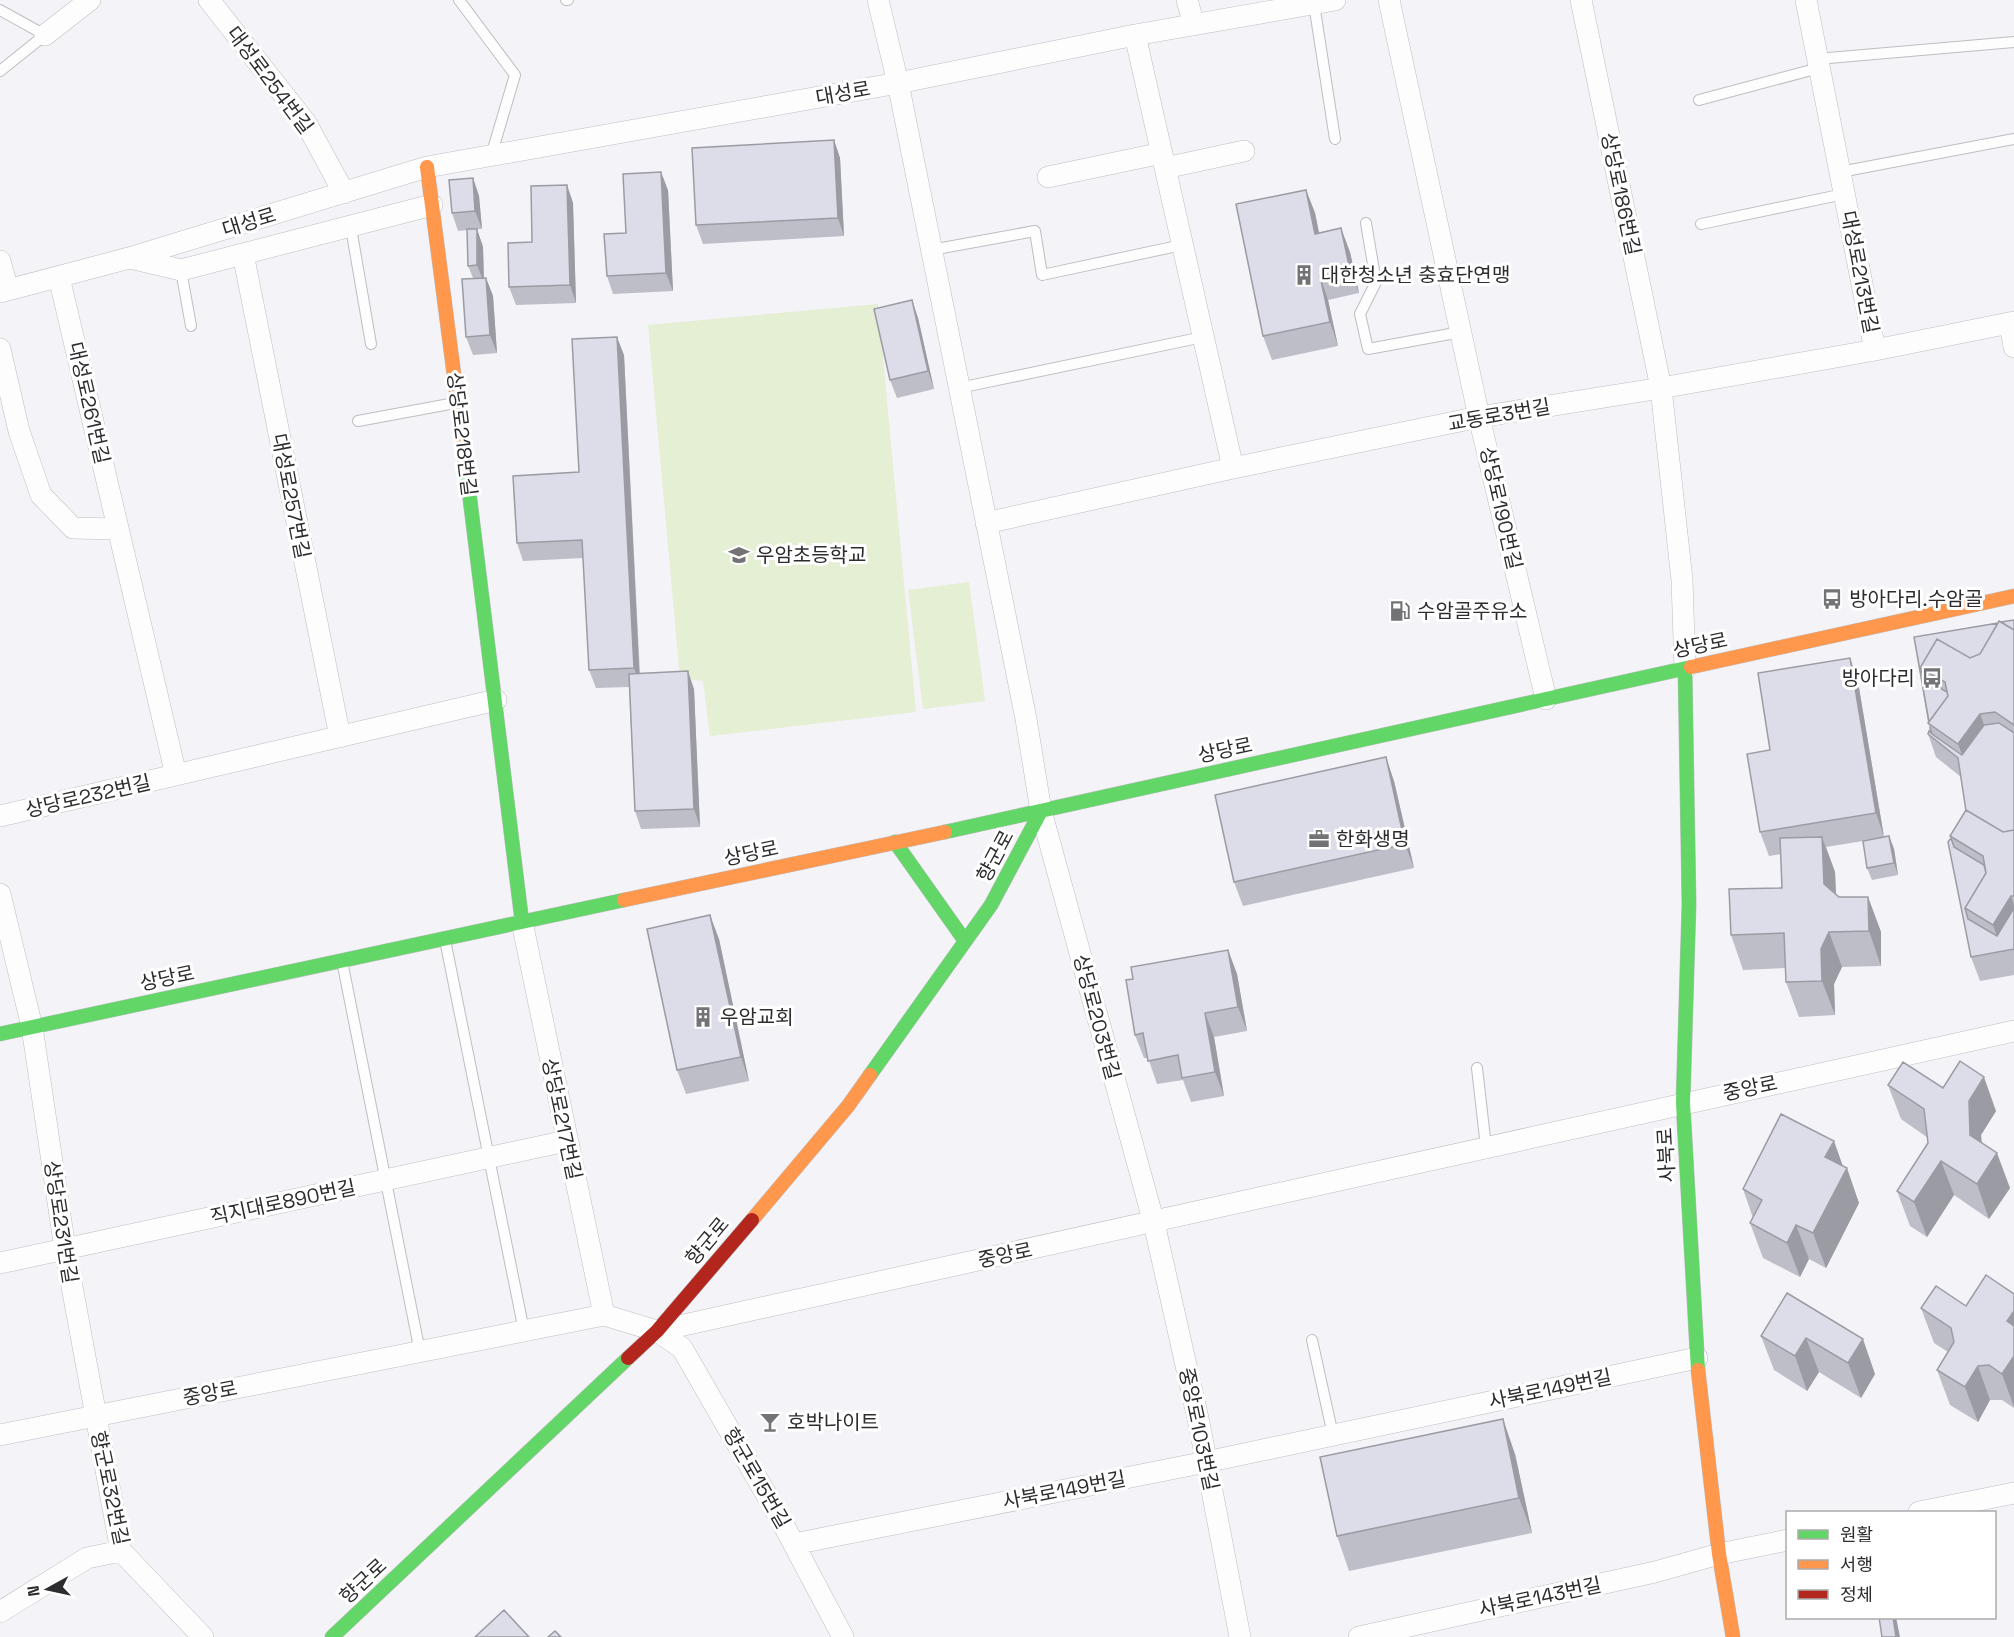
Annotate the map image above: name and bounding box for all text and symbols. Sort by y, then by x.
street label: 대성로254번길 [221,21,319,139]
street label: 대성로 [814,75,872,111]
street label: 상당로186번길 [1595,130,1647,258]
street label: 대성로 [219,201,279,243]
street label: 대성로213번길 [1835,208,1885,336]
place label: 대한청소년 충효단연맹 [1321,262,1510,288]
building icon: 대한청소년 충효단연맹 [1292,263,1316,287]
street label: 대성로261번길 [62,339,116,467]
street label: 상당로218번길 [441,370,483,498]
street label: 교동로3번길 [1445,393,1553,437]
street label: 대성로257번길 [266,431,316,561]
street label: 상당로190번길 [1474,444,1528,572]
place label: 우암초등학교 [756,542,866,568]
school or university icon: 우암초등학교 [727,543,751,567]
place label: 방아다리.수암골 [1849,586,1983,612]
bus stop icon: 방아다리.수암골 [1820,587,1844,611]
place label: 수암골주유소 [1417,598,1527,624]
fuel station icon: 수암골주유소 [1388,599,1412,623]
street label: 상당로 [1670,627,1730,663]
place label: 방아다리 [1841,665,1915,691]
bus stop icon: 방아다리 [1920,666,1944,690]
street label: 상당로 [1195,732,1255,768]
street label: 상당로232번길 [23,769,153,823]
street label: 향군로 [971,826,1019,886]
place label: 한화생명 [1336,826,1410,852]
office icon: 한화생명 [1307,827,1331,851]
street label: 상당로 [721,835,781,871]
street label: 상당로203번길 [1068,951,1126,1083]
street label: 상당로 [137,960,197,996]
place label: 우암교회 [720,1004,794,1030]
building icon: 우암교회 [691,1005,715,1029]
street label: 상당로217번길 [536,1056,588,1182]
street label: 중앙로 [1720,1070,1780,1106]
street label: 사북로 [1652,1127,1680,1183]
street label: 상당로231번길 [38,1159,84,1285]
street label: 직지대로890번길 [208,1174,358,1230]
street label: 향군로 [679,1211,735,1271]
street label: 중앙로 [975,1237,1035,1273]
street label: 사북로149번길 [1486,1363,1614,1415]
street label: 중앙로103번길 [1173,1365,1225,1493]
street label: 중앙로 [180,1375,240,1411]
place label: 호박나이트 [787,1409,879,1435]
bar icon: 호박나이트 [758,1410,782,1434]
street label: 향군로15번길 [718,1423,796,1533]
street label: 향군로32번길 [85,1428,135,1548]
street label: 사북로149번길 [1000,1465,1128,1515]
legend [1786,1511,1996,1619]
text: 원활 [1840,1523,1873,1546]
street label: 향군로 [334,1553,392,1609]
text: 서행 [1840,1553,1873,1576]
north arrow [18,1559,78,1619]
street label: 사북로143번길 [1476,1571,1604,1623]
text: 정체 [1840,1583,1873,1606]
text: N [22,1584,45,1598]

